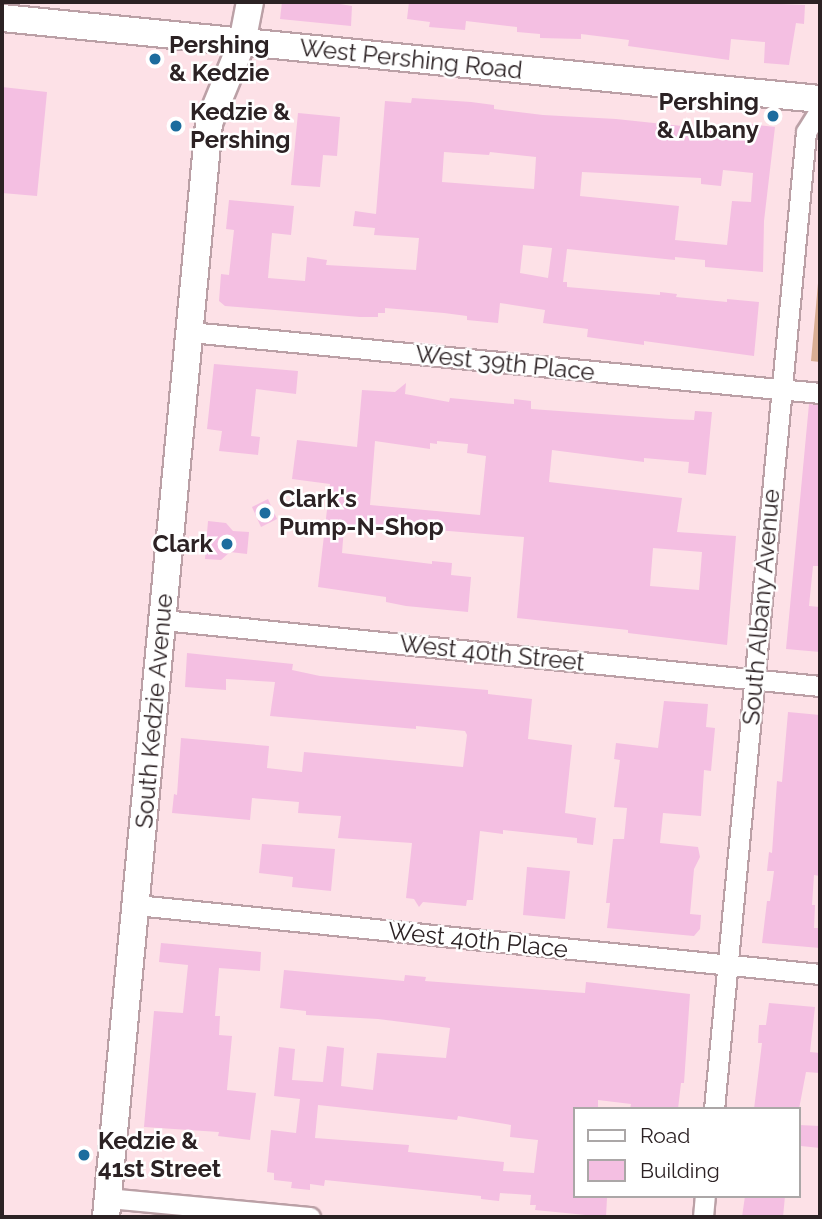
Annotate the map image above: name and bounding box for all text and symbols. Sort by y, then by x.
place label: Pershing & Kedzie [169,31,270,87]
street label: West Pershing Road [298,33,524,85]
marker: Pershing & Kedzie [147,51,163,67]
place label: Pershing & Albany [656,88,759,144]
place label: Kedzie & Pershing [190,98,291,154]
marker: Pershing & Albany [765,108,781,124]
marker: Kedzie & Pershing [168,118,184,134]
street label: West 39th Place [414,339,596,387]
place label: Clark's Pump-N-Shop [279,485,444,541]
street label: South Albany Avenue [736,487,786,727]
marker: Clark's Pump-N-Shop [257,505,273,521]
place label: Clark [152,530,213,558]
marker: Clark [219,536,235,552]
street label: South Kedzie Avenue [129,592,179,830]
street label: West 40th Street [398,629,586,677]
street label: West 40th Place [387,916,569,964]
legend [574,1107,801,1198]
text: Road [640,1123,690,1148]
place label: Kedzie & 41st Street [98,1127,221,1183]
marker: Kedzie & 41st Street [76,1147,92,1163]
text: Building [640,1158,720,1183]

